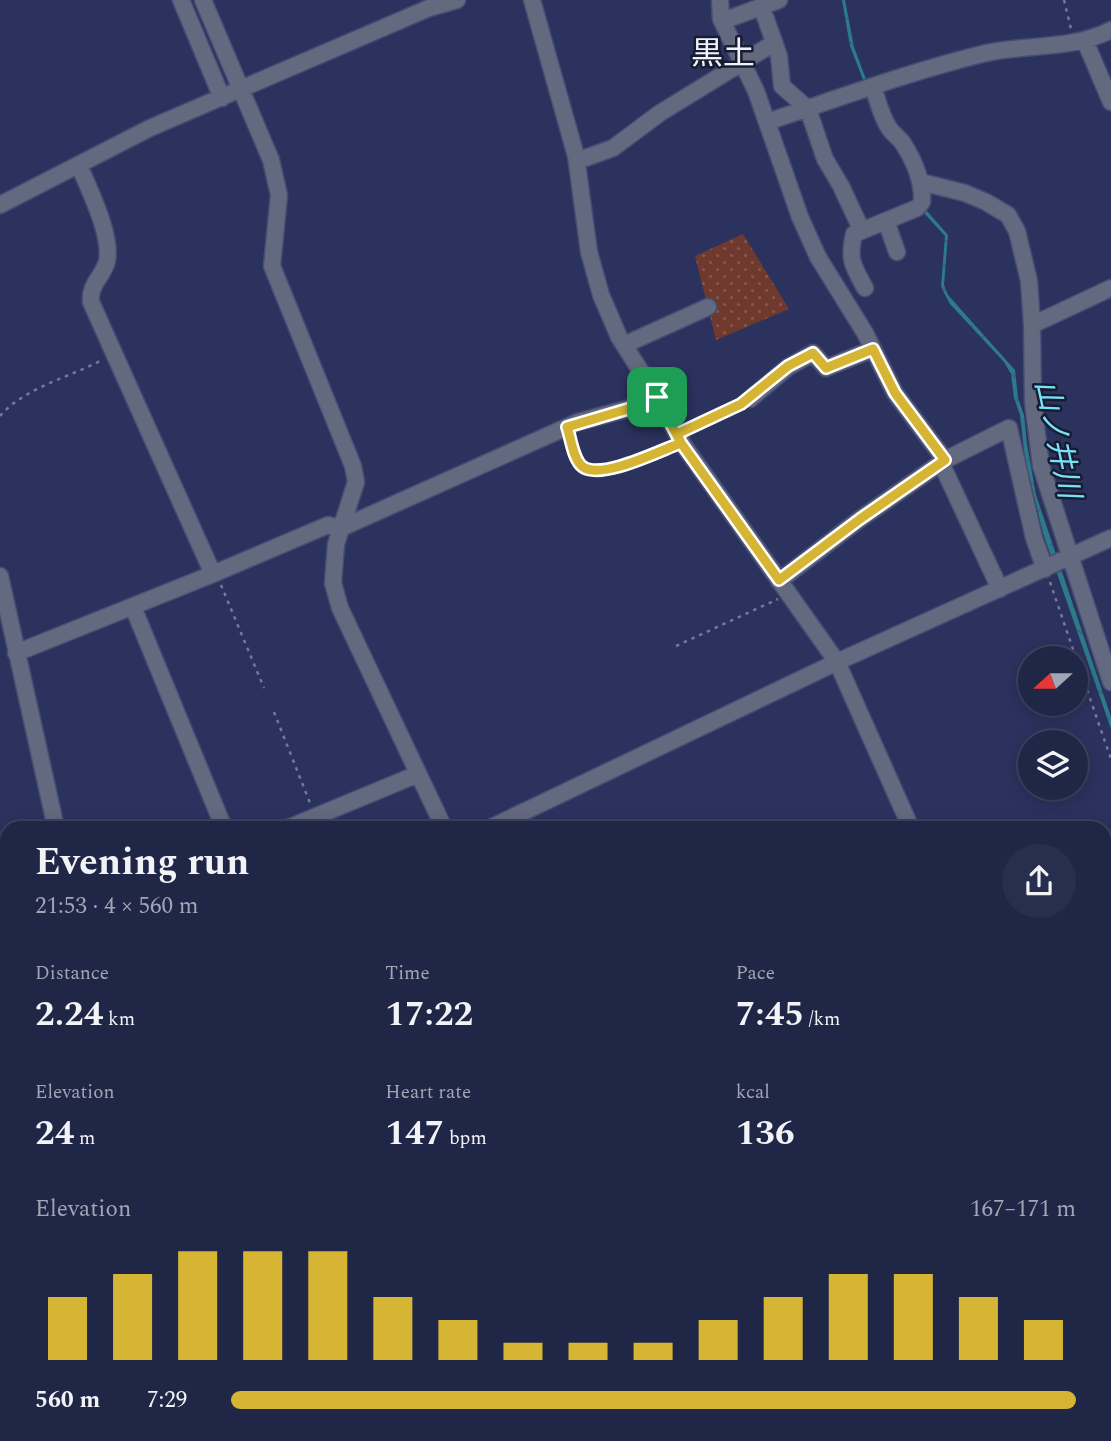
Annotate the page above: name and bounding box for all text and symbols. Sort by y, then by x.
district label: 黒土 [691,30,755,79]
pin [627,367,687,427]
water label: 山ノ井川 [1022,376,1093,506]
icon: arrive [638,378,676,416]
north arrow [1018,646,1088,716]
map controls [1018,646,1088,800]
button: layers [1018,730,1088,800]
text: Evening run [35,834,249,892]
button: share [1002,844,1076,918]
text: 21:53 · 4 × 560 m [35,889,199,924]
text: Distance [35,959,109,988]
text: Time [385,959,430,988]
text: Pace [736,959,775,988]
text: 2.24 [35,988,103,1041]
text: 17:22 [385,988,473,1041]
text: 7:45 [736,988,804,1041]
text: km [103,1005,135,1034]
text: /km [804,1005,840,1034]
text: Elevation [35,1078,115,1107]
text: Heart rate [385,1078,471,1107]
text: kcal [736,1078,770,1107]
text: 24 [35,1107,74,1160]
text: 147 [385,1107,444,1160]
text: 136 [736,1107,795,1160]
text: m [74,1124,95,1153]
text: bpm [444,1124,487,1153]
text: Elevation [35,1192,131,1227]
text: 167–171 m [970,1192,1076,1227]
text: 560 m [35,1383,100,1418]
text: 7:29 [147,1383,187,1418]

